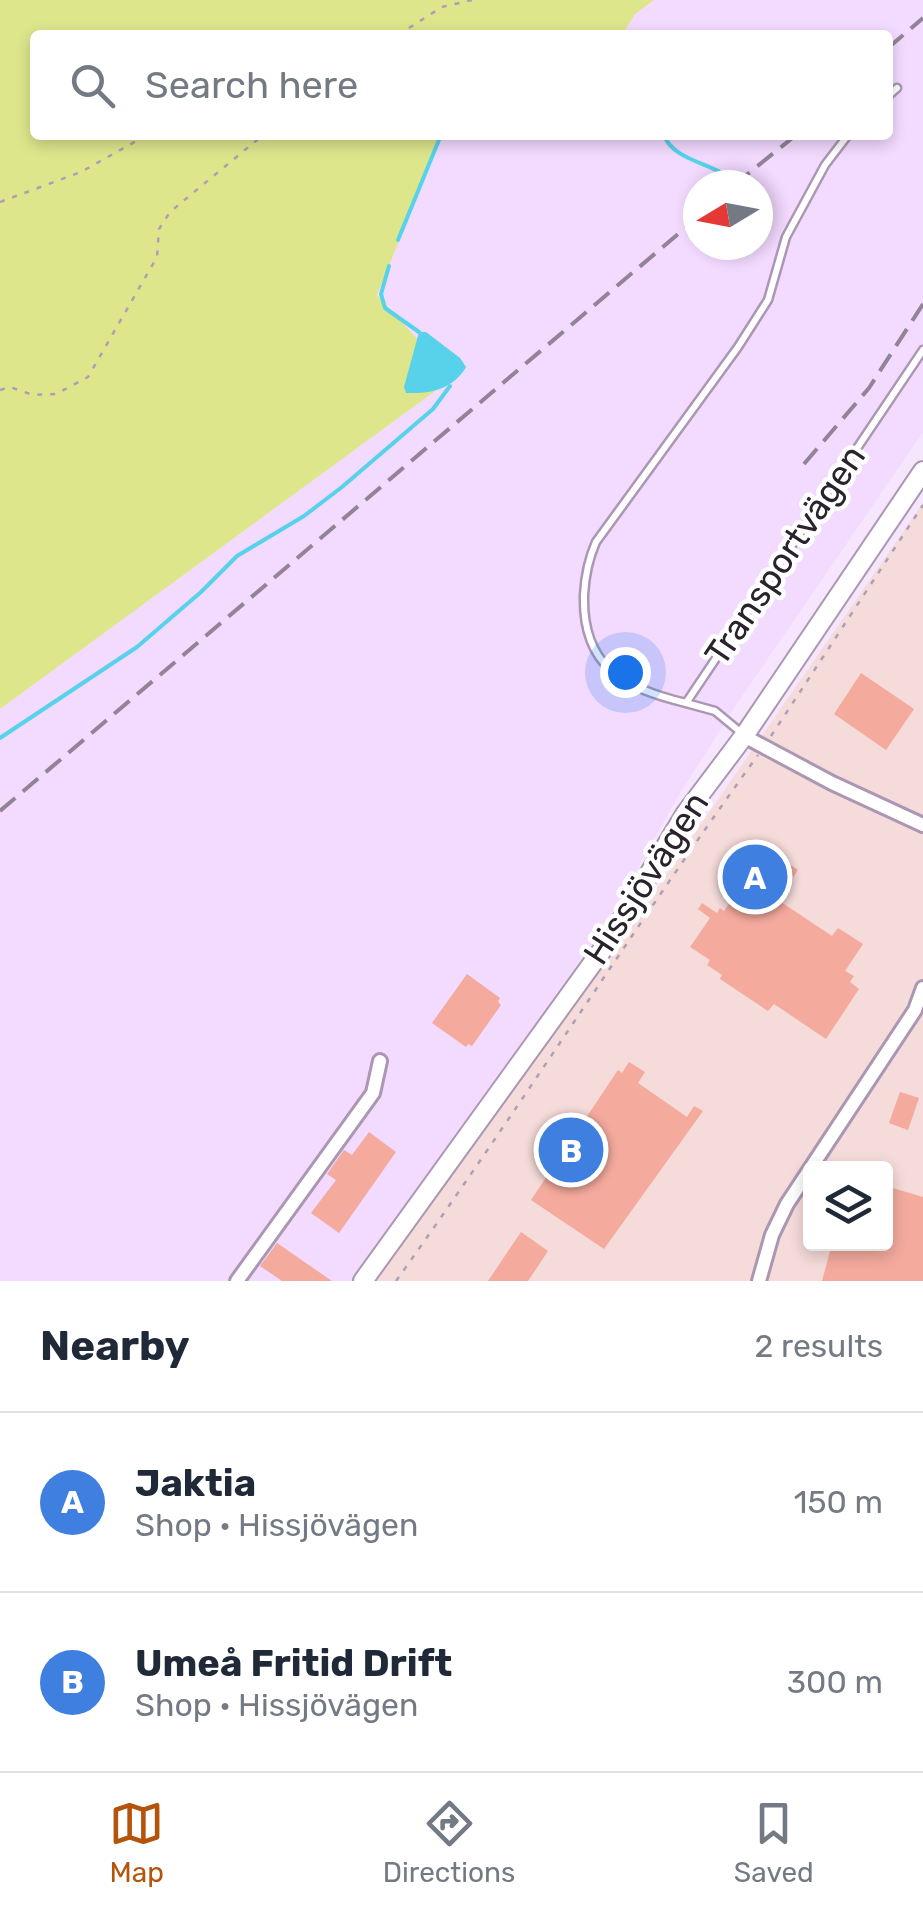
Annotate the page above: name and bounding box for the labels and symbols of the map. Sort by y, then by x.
north arrow [683,170,773,260]
street label: Transportvägen [696,437,874,673]
your location [600,647,651,698]
street label: Hissjövägen [575,784,717,972]
pin: A [722,840,788,914]
pin: B [538,1112,604,1188]

